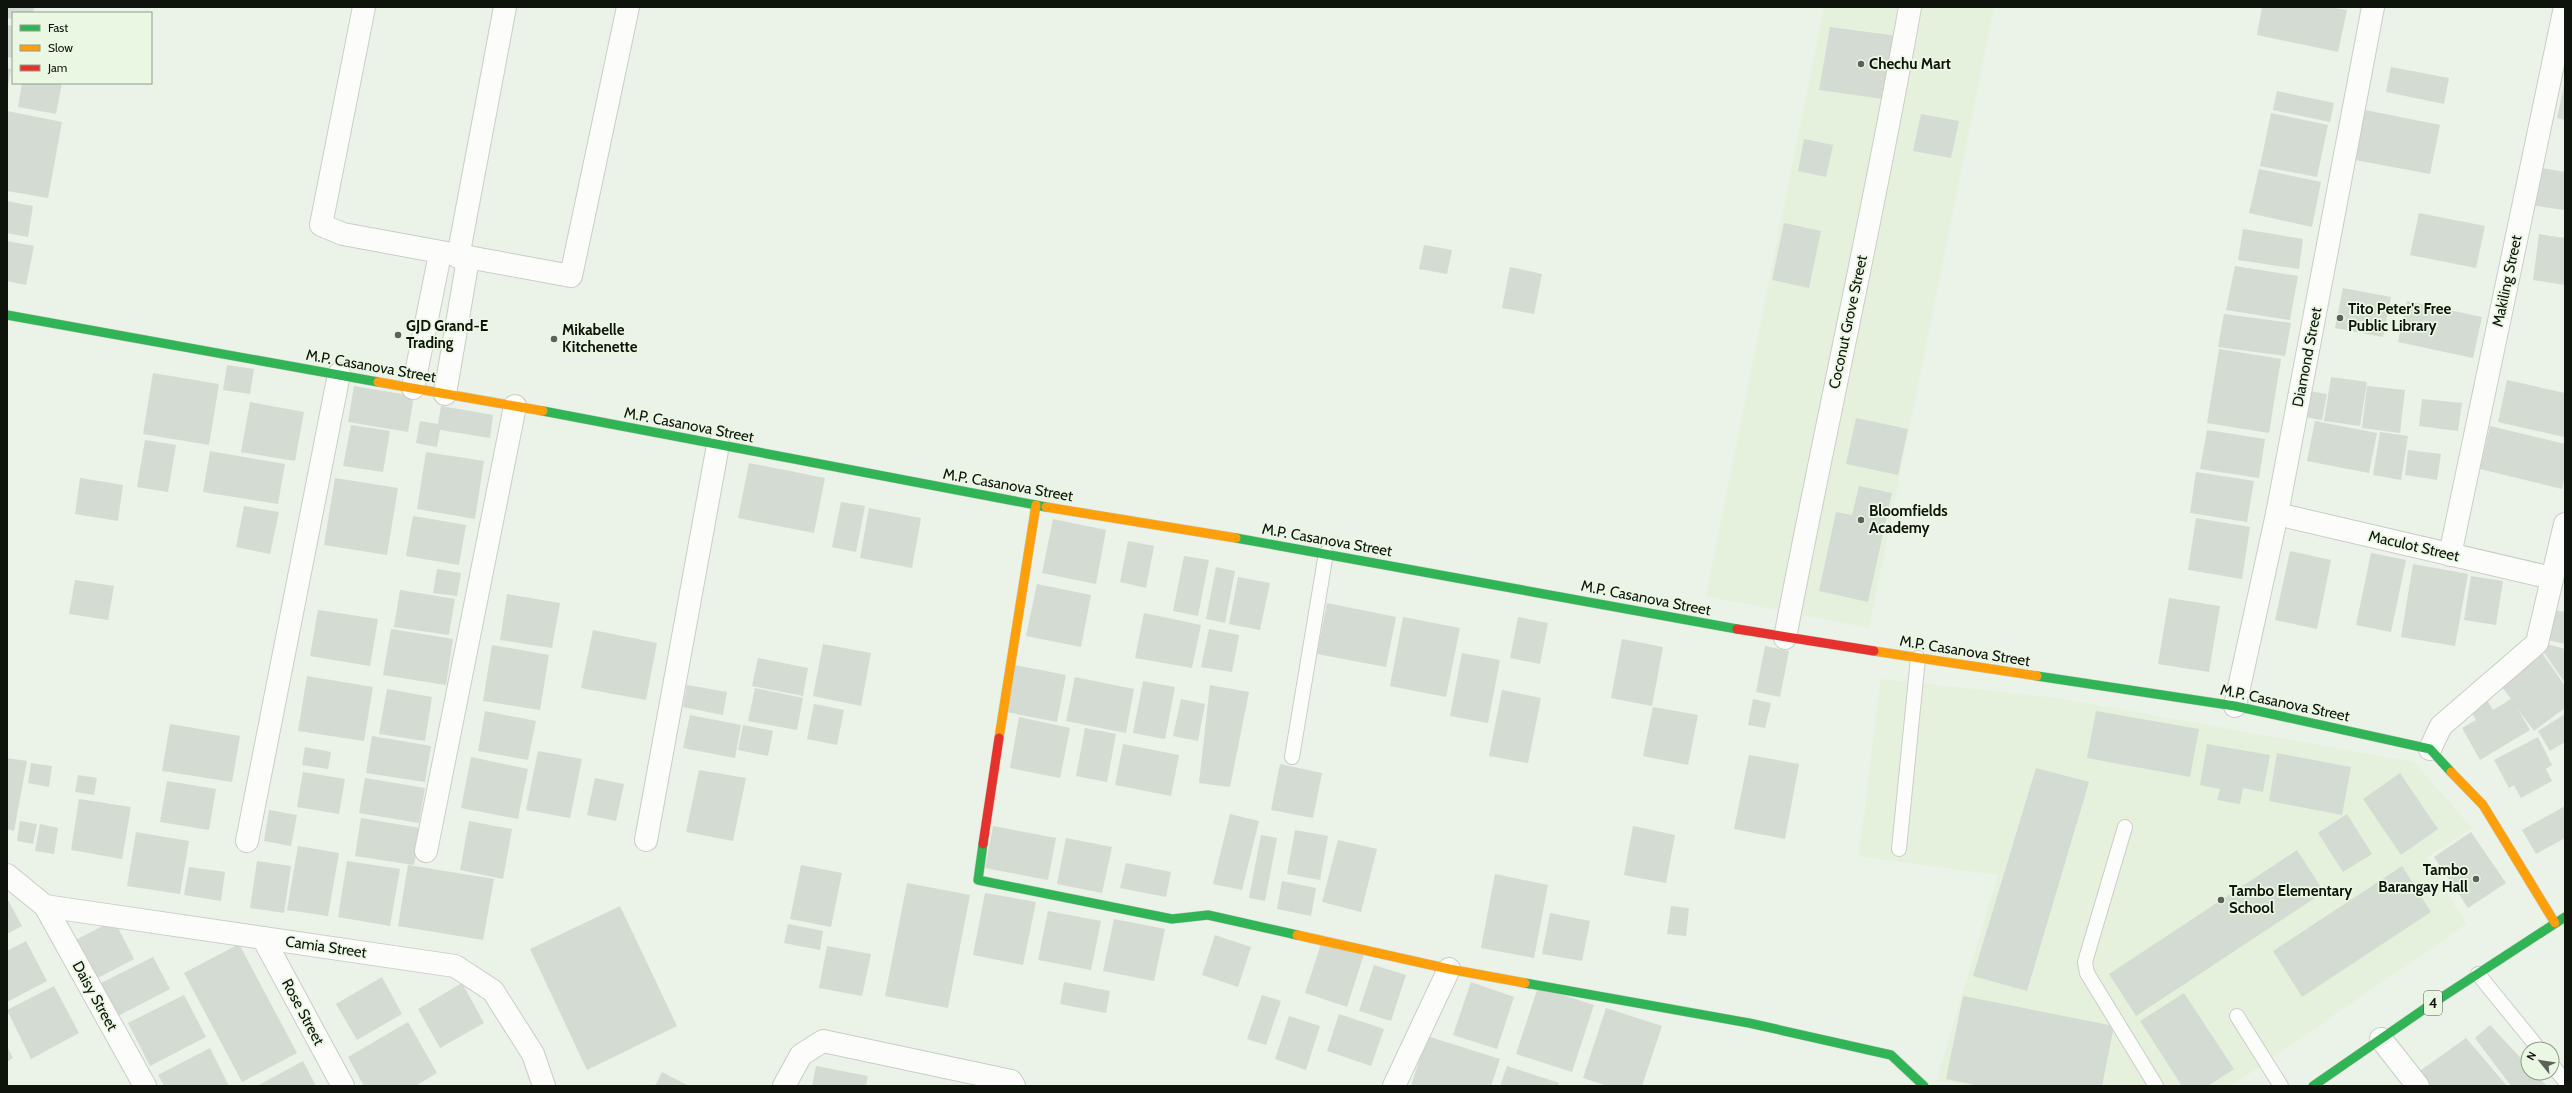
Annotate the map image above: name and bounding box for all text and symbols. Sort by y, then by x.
legend [12,12,152,84]
text: Fast [48,20,68,35]
text: Slow [48,40,73,55]
place label: Chechu Mart [1869,55,1951,73]
marker: Chechu Mart [1856,59,1866,69]
text: Jam [47,60,67,75]
street label: Makiling Street [2488,233,2526,329]
street label: Coconut Grove Street [1825,253,1871,391]
place label: Tito Peter's Free Public Library [2348,300,2451,335]
street label: Diamond Street [2289,306,2325,408]
marker: Tito Peter's Free Public Library [2335,313,2345,323]
place label: GJD Grand-E Trading [406,317,489,352]
place label: Mikabelle Kitchenette [562,321,638,356]
marker: GJD Grand-E Trading [393,330,403,340]
marker: Mikabelle Kitchenette [549,334,559,344]
street label: M.P. Casanova Street [304,346,438,386]
street label: M.P. Casanova Street [623,404,755,446]
street label: M.P. Casanova Street [941,465,1075,505]
place label: Bloomfields Academy [1869,502,1948,537]
marker: Bloomfields Academy [1856,515,1866,525]
street label: M.P. Casanova Street [1260,520,1394,560]
street label: Maculot Street [2367,527,2461,565]
street label: M.P. Casanova Street [1580,577,1712,619]
street label: M.P. Casanova Street [1898,632,2032,670]
street label: M.P. Casanova Street [2219,680,2351,726]
place label: Tambo Barangay Hall [2378,861,2468,896]
marker: Tambo Barangay Hall [2471,874,2481,884]
place label: Tambo Elementary School [2229,882,2353,917]
marker: Tambo Elementary School [2216,895,2226,905]
street label: Camia Street [284,932,368,962]
street label: Daisy Street [68,958,122,1034]
street label: Rose Street [278,976,328,1048]
road number: 4 [2424,991,2442,1015]
north arrow [2520,1041,2560,1081]
text: N [2523,1049,2539,1063]

